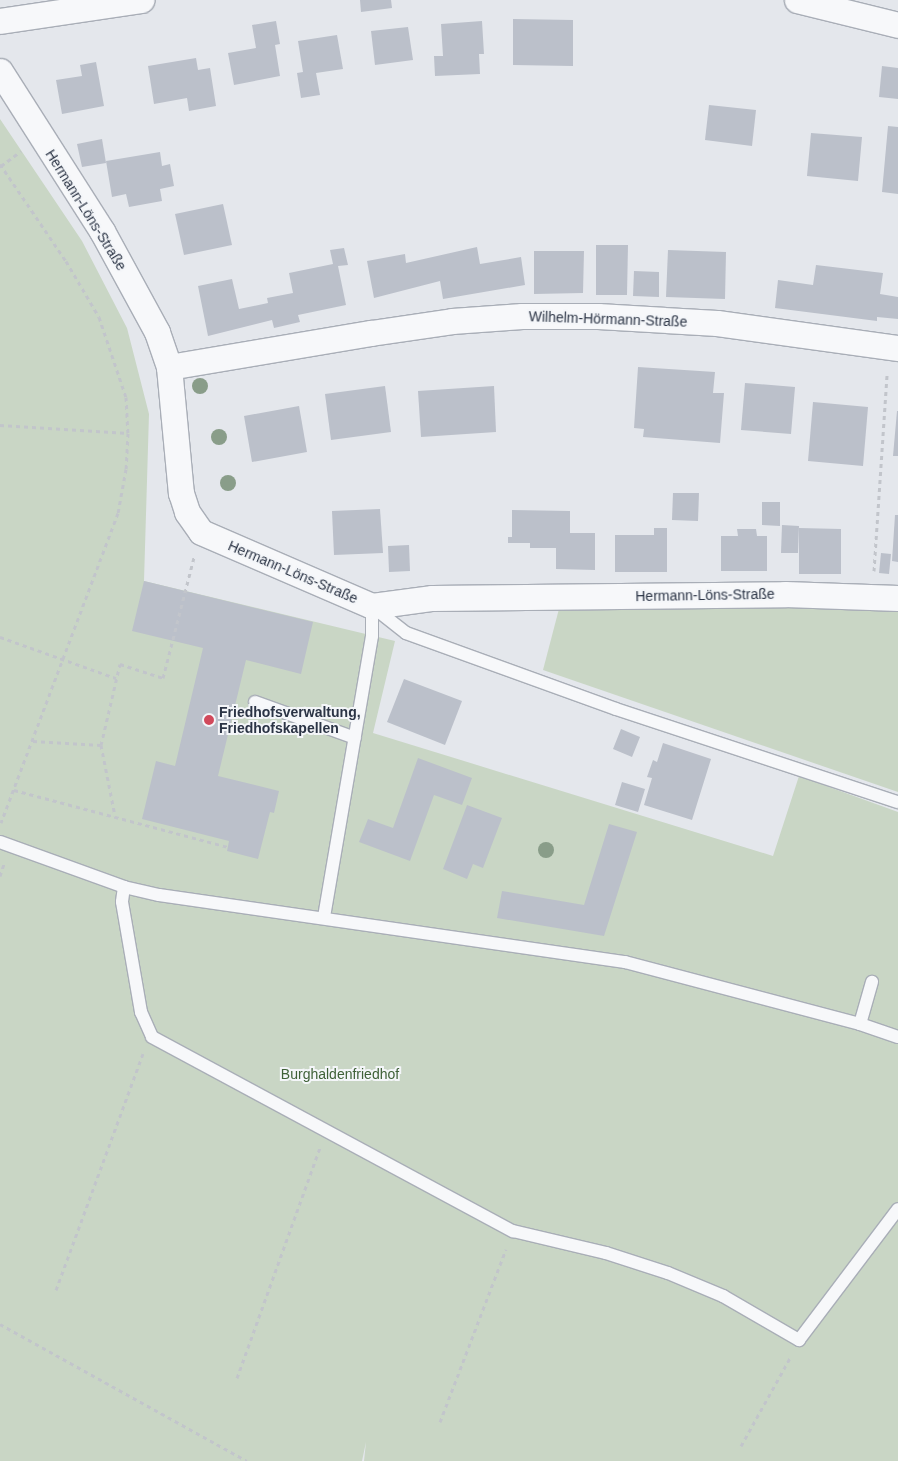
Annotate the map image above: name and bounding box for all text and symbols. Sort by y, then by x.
street label: Hermann-Löns-Straße [42,146,130,274]
street label: Wilhelm-Hörmann-Straße [528,308,688,330]
street label: Hermann-Löns-Straße [226,537,360,607]
street label: Hermann-Löns-Straße [635,585,775,605]
place label: Friedhofsverwaltung, Friedhofskapellen [219,704,361,736]
marker: Friedhofsverwaltung, Friedhofskapellen [203,714,215,726]
park label: Burghaldenfriedhof [281,1066,399,1082]

